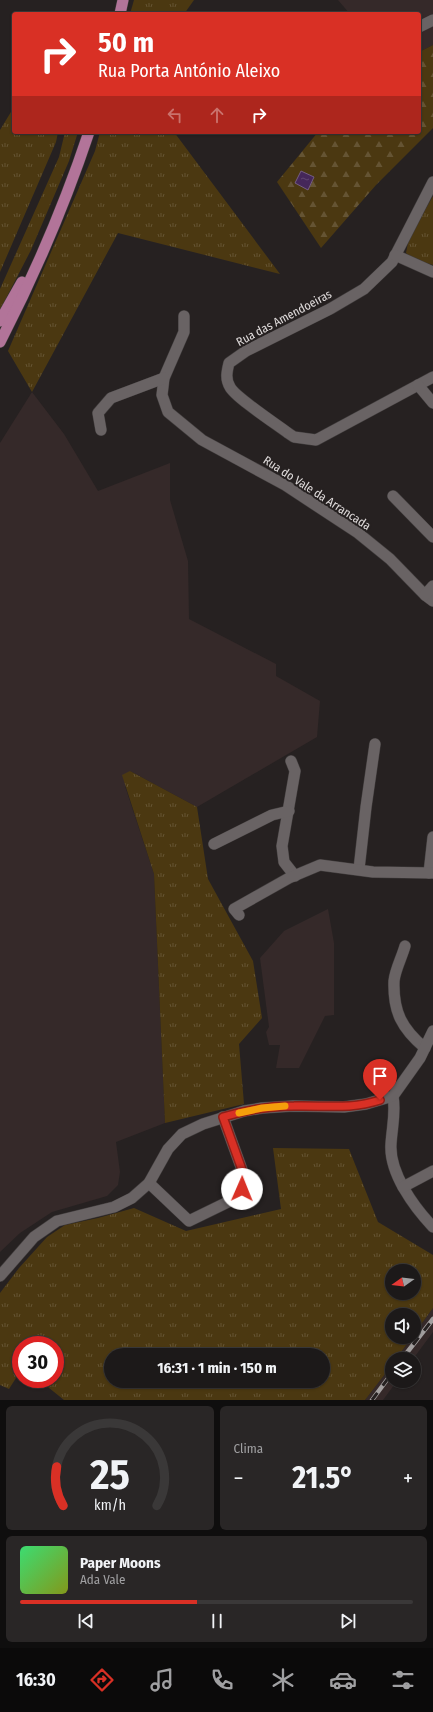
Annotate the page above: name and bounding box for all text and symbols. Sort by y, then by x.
text: 50 m [98,26,154,59]
icon: right [32,28,84,80]
text: Rua Porta António Aleixo [98,60,280,82]
icon: left [164,104,186,126]
icon: ahead [206,104,228,126]
icon: right [248,104,270,126]
street label: Rua das Amendoeiras [234,287,334,349]
street label: Rua do Vale da Arrancada [261,453,373,533]
pin [363,1059,397,1100]
icon: arrive [369,1065,391,1087]
position arrow [221,1168,263,1210]
north arrow [385,1264,421,1300]
map controls [385,1264,421,1388]
button: sound [385,1308,421,1344]
speed limit sign: 30 [12,1336,64,1388]
button: layers [385,1352,421,1388]
text: 16:31 · 1 min · 150 m [157,1359,277,1377]
text: Clima [234,1441,263,1456]
text: 25 [89,1450,130,1500]
text: 21.5° [292,1460,354,1496]
text: − [234,1465,243,1492]
text: + [403,1465,413,1492]
text: km/h [94,1497,126,1514]
text: Paper Moons [80,1554,161,1572]
text: Ada Vale [80,1572,125,1587]
icon: previous [75,1610,97,1632]
icon: pause [206,1610,228,1632]
icon: next [337,1610,359,1632]
icon: directions [88,1666,116,1694]
icon: music [148,1666,176,1694]
icon: phone [208,1666,236,1694]
icon: climate [269,1666,297,1694]
icon: car [329,1666,357,1694]
icon: filters [389,1666,417,1694]
text: 16:30 [16,1669,56,1691]

